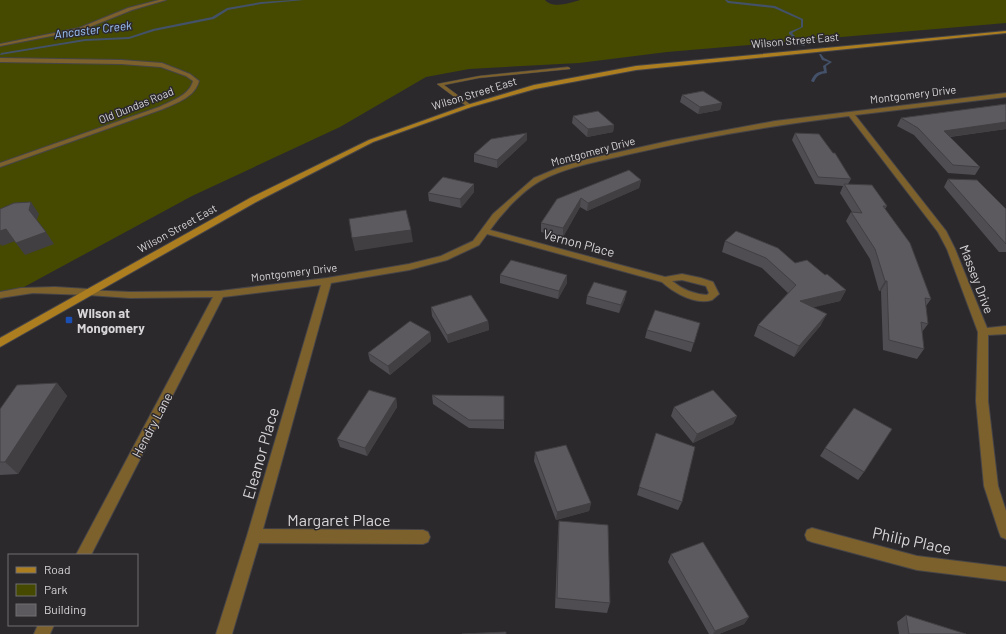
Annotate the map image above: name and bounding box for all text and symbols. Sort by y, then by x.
water label: Ancaster Creek [54,17,133,41]
street label: Wilson Street East [750,30,840,50]
street label: Wilson Street East [430,74,518,112]
street label: Montgomery Drive [869,82,957,106]
street label: Old Dundas Road [97,84,175,126]
street label: Montgomery Drive [549,133,637,168]
street label: Wilson Street East [135,201,219,255]
street label: Vernon Place [542,226,617,260]
street label: Massey Drive [957,242,997,316]
street label: Montgomery Drive [250,260,338,284]
place label: Wilson at Mongomery [77,305,145,336]
marker: Wilson at Mongomery [64,315,74,325]
street label: Hendry Lane [128,390,176,460]
street label: Eleanor Place [238,405,282,501]
street label: Margaret Place [287,510,391,529]
street label: Philip Place [871,522,953,558]
legend [8,554,138,626]
text: Road [44,562,71,576]
text: Park [44,582,68,596]
text: Building [44,602,86,616]

